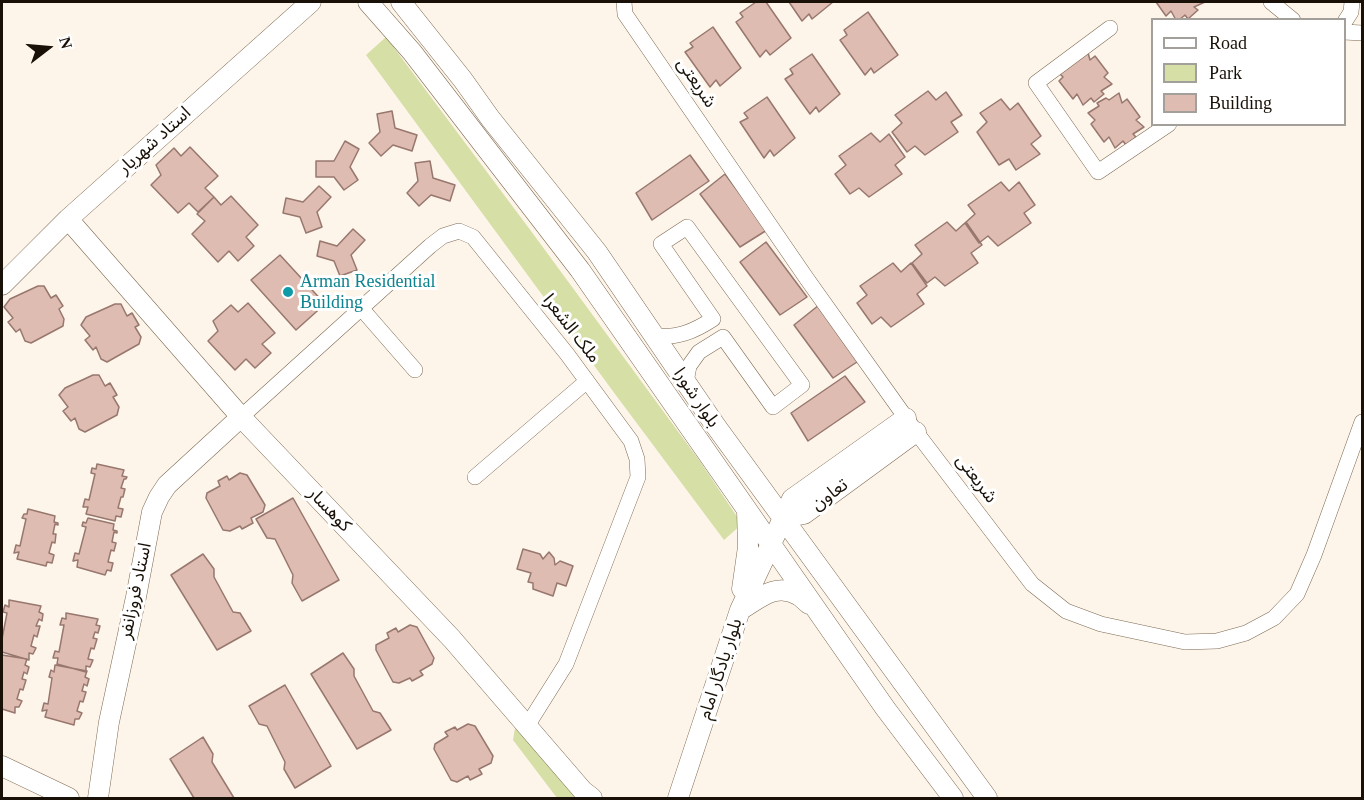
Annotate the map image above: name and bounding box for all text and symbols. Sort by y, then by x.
north arrow [18,18,78,78]
legend [1151,18,1346,126]
text: Road [1209,33,1247,53]
text: N [56,35,76,51]
street label: شریعتی [672,54,720,112]
text: Park [1209,63,1242,83]
text: Building [1209,93,1272,113]
street label: استاد شهریار [114,103,196,179]
place label: Arman Residential Building [300,271,435,314]
marker: Arman Residential Building [281,285,295,299]
street label: ملک الشعرا [537,290,605,368]
street label: بلوار شورا [668,364,724,432]
street label: شریعتی [951,450,1001,508]
street label: تعاون [807,474,853,516]
street label: کوهسار [303,483,355,537]
street label: استاد فروزانفر [115,541,157,641]
street label: بلوار یادگار امام [695,616,747,722]

